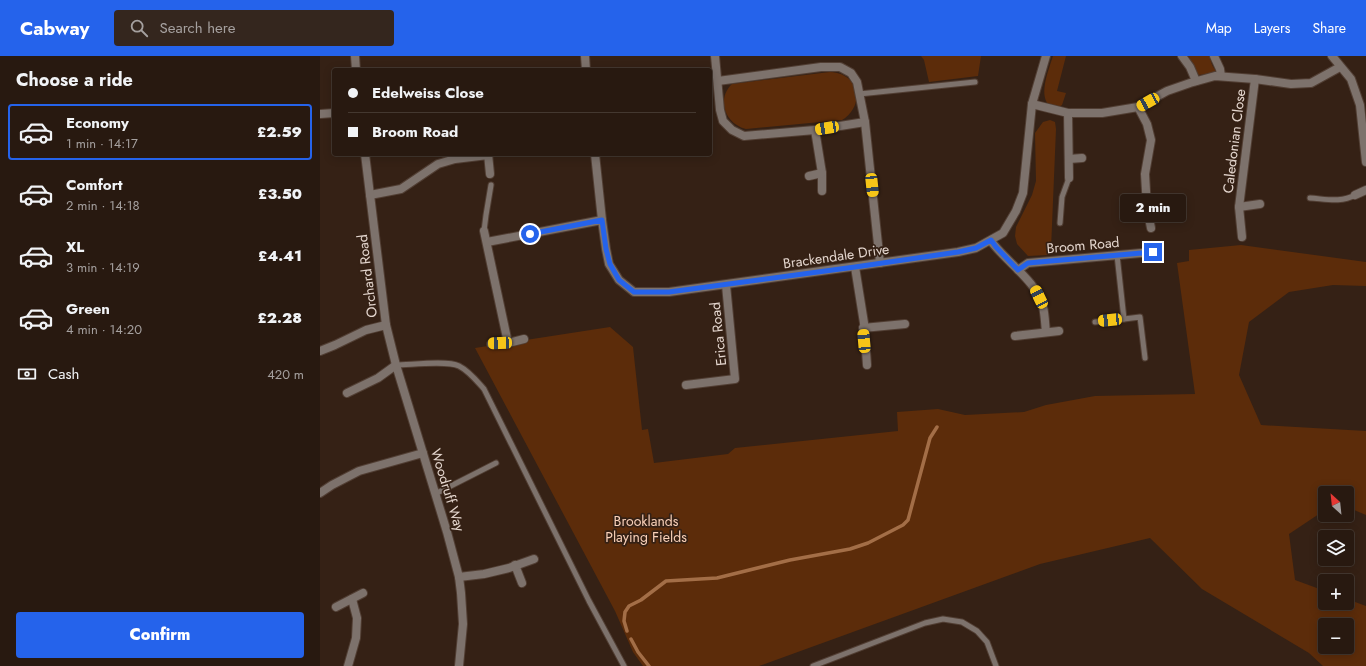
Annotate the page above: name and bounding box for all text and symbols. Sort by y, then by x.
search box [114,10,394,46]
text: Cabway [20,15,90,42]
icon: search [128,17,150,39]
text: Search here [160,17,235,39]
text: Map [1206,18,1232,38]
text: Layers [1254,18,1290,38]
text: Share [1312,18,1346,38]
text: Choose a ride [16,67,133,93]
text: Edelweiss Close [372,82,484,104]
street label: Caledonian Close [1218,88,1250,194]
car [1135,91,1161,113]
text: Economy [66,112,129,134]
icon: car [18,114,54,150]
car [814,120,840,136]
text: £2.59 [257,121,302,143]
text: Broom Road [372,121,458,143]
text: 1 min · 14:17 [66,134,138,153]
car [865,172,879,198]
text: Comfort [66,174,123,196]
icon: car [18,176,54,212]
text: £3.50 [258,183,302,205]
callout: 2 min [1120,194,1186,222]
text: 2 min · 14:18 [66,196,140,215]
text: 2 min [1136,198,1170,217]
route start [521,225,539,243]
street label: Broom Road [1046,232,1120,258]
street label: Orchard Road [352,233,382,319]
text: XL [66,236,84,258]
icon: car [18,238,54,274]
street label: Brackendale Drive [782,239,890,273]
route end [1144,243,1162,261]
text: £4.41 [258,245,302,267]
text: 3 min · 14:19 [66,258,140,277]
car [1028,284,1050,310]
text: Green [66,298,110,320]
icon: car [18,300,54,336]
street label: Erica Road [705,301,731,367]
text: £2.28 [258,307,302,329]
car [1097,313,1123,327]
text: 4 min · 14:20 [66,320,142,339]
car [857,329,871,353]
car [488,337,512,349]
icon: cash [16,363,38,385]
text: Cash [48,363,79,385]
text: 420 m [267,365,304,384]
street label: Woodruff Way [426,446,470,535]
north arrow [1318,486,1354,522]
map controls [1318,486,1354,654]
park label: Brooklands Playing Fields [605,511,687,547]
button: layers [1318,530,1354,566]
button: + [1318,574,1354,610]
button: Confirm [16,612,304,658]
button: − [1318,618,1354,654]

